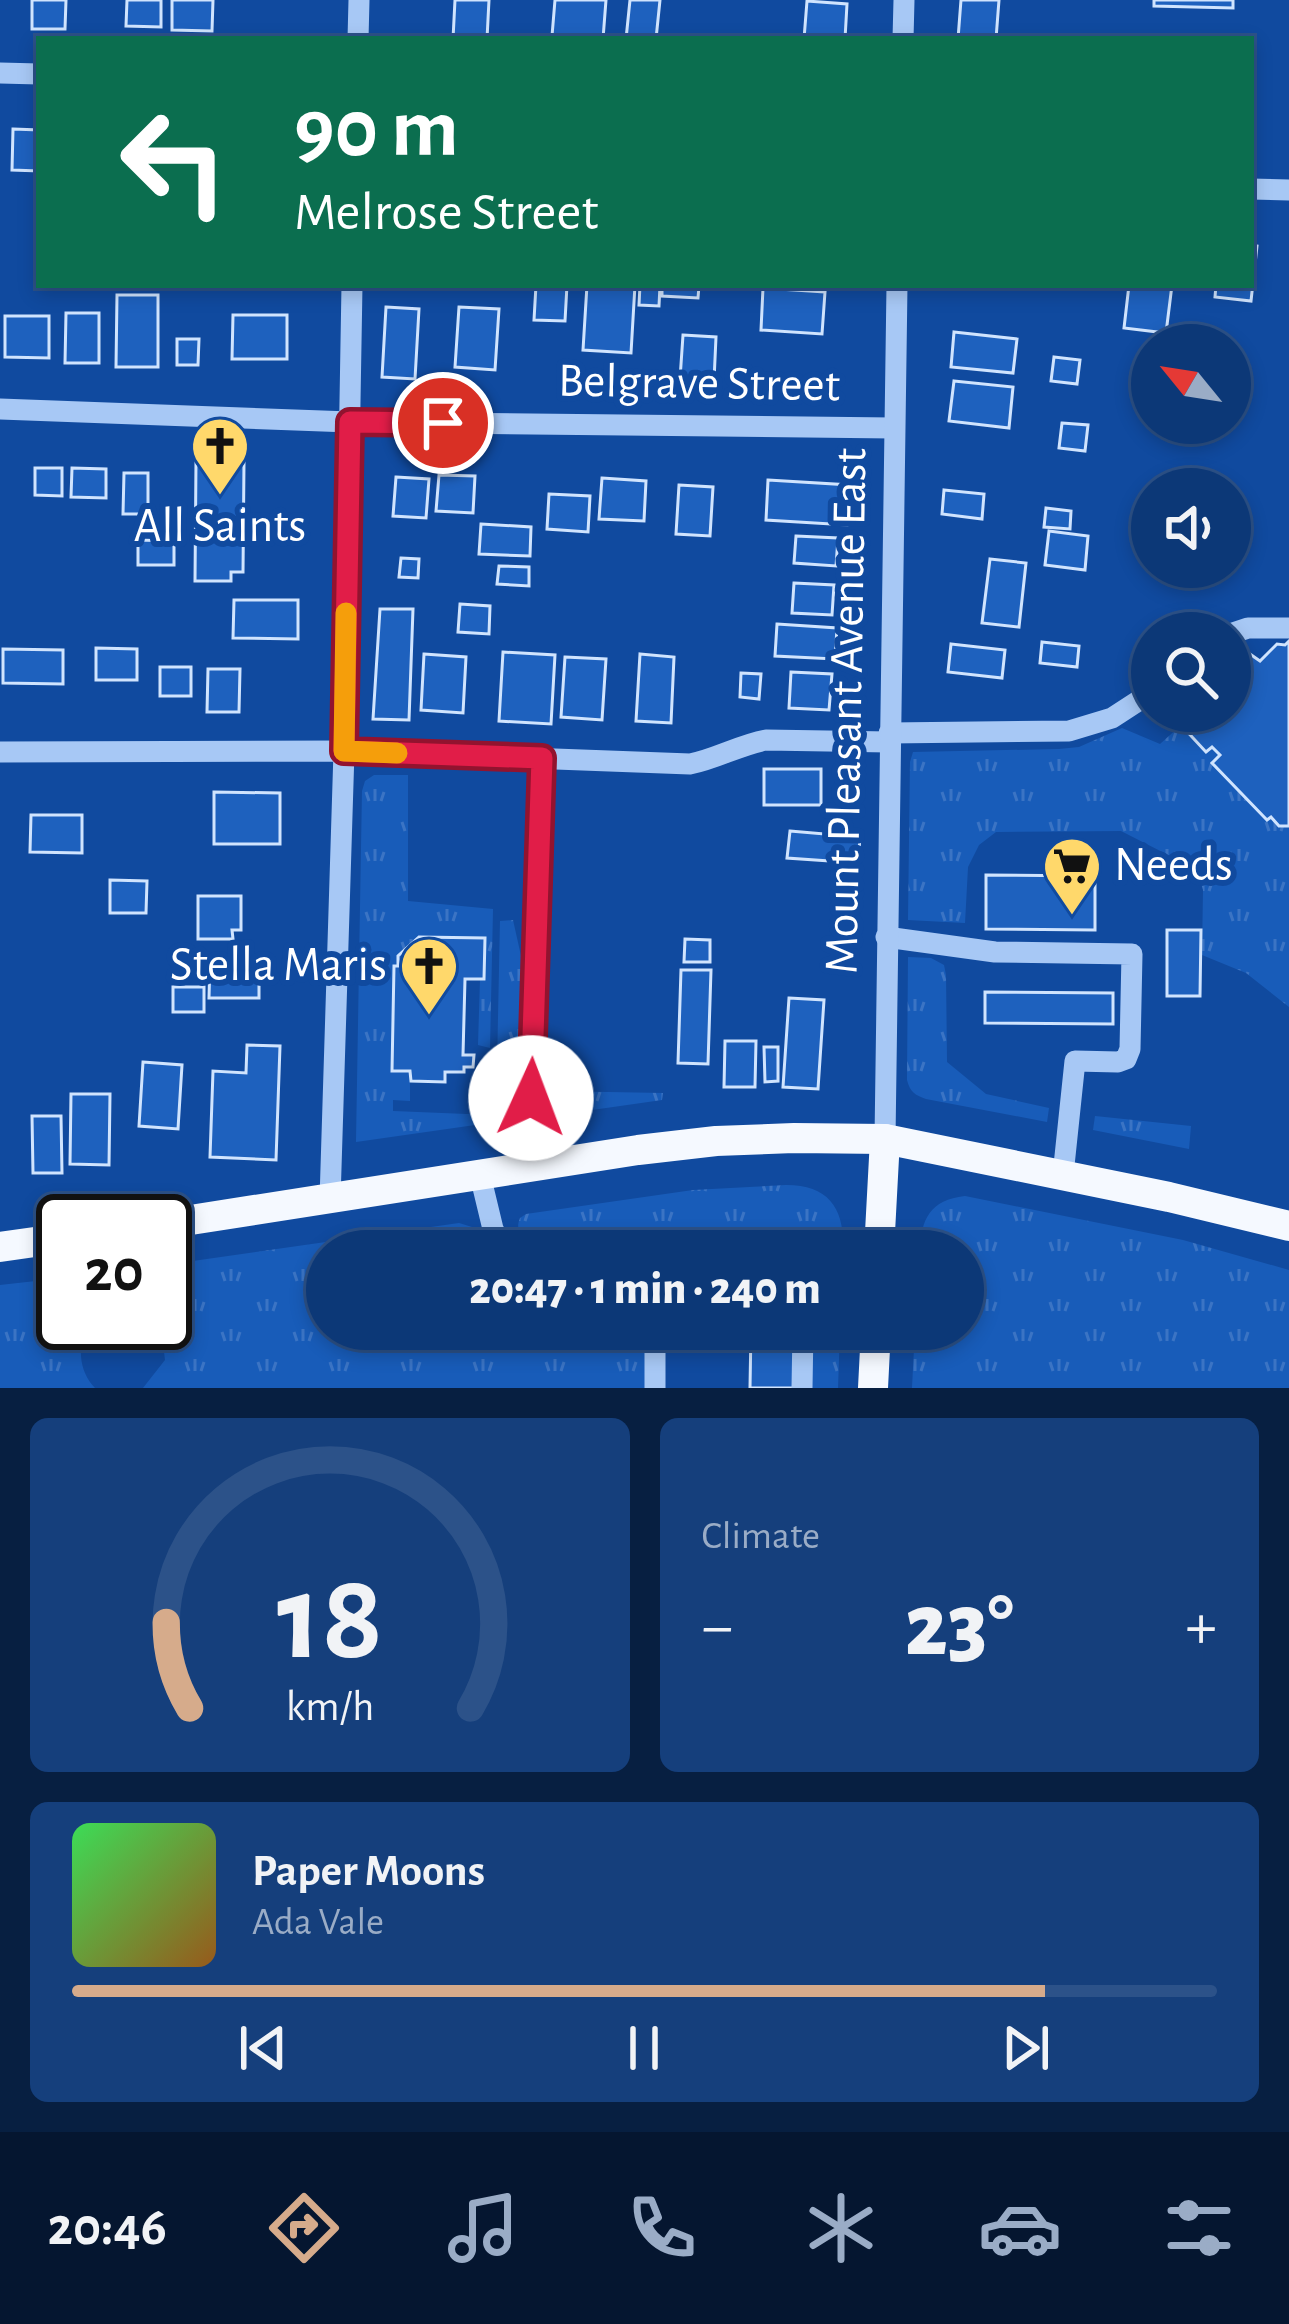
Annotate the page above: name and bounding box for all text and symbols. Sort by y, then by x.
icon: left [96,84,252,240]
text: 90 m [294,88,459,172]
text: Melrose Street [294,186,599,240]
north arrow [1131,324,1251,444]
map controls [1131,324,1251,732]
street label: Belgrave Street [558,358,840,410]
pin [392,372,494,474]
icon: arrive [410,390,476,456]
church icon: All Saints [189,415,251,497]
street label: Mount Pleasant Avenue East [818,447,876,975]
button: sound [1131,468,1251,588]
place label: All Saints [134,503,306,551]
button: search [1131,612,1251,732]
supermarket icon: Needs [1041,835,1103,917]
place label: Needs [1114,842,1233,890]
church icon: Stella Maris [398,935,460,1017]
place label: Stella Maris [170,942,387,990]
position arrow [468,1035,594,1161]
speed limit sign: 20 [36,1194,192,1350]
text: 20:47 · 1 min · 240 m [469,1267,821,1312]
text: Climate [702,1517,820,1556]
text: 18 [277,1557,383,1682]
text: 23° [905,1582,1014,1672]
text: − [702,1594,733,1660]
text: + [1185,1594,1217,1660]
text: km/h [286,1686,374,1729]
text: Paper Moons [252,1849,485,1894]
text: Ada Vale [252,1903,384,1942]
icon: previous [230,2015,296,2081]
icon: pause [611,2015,677,2081]
icon: next [993,2015,1059,2081]
icon: directions [262,2186,346,2270]
icon: music [441,2186,525,2270]
icon: phone [620,2186,704,2270]
icon: climate [799,2186,883,2270]
icon: car [978,2186,1062,2270]
icon: filters [1157,2186,1241,2270]
text: 20:46 [48,2201,167,2255]

